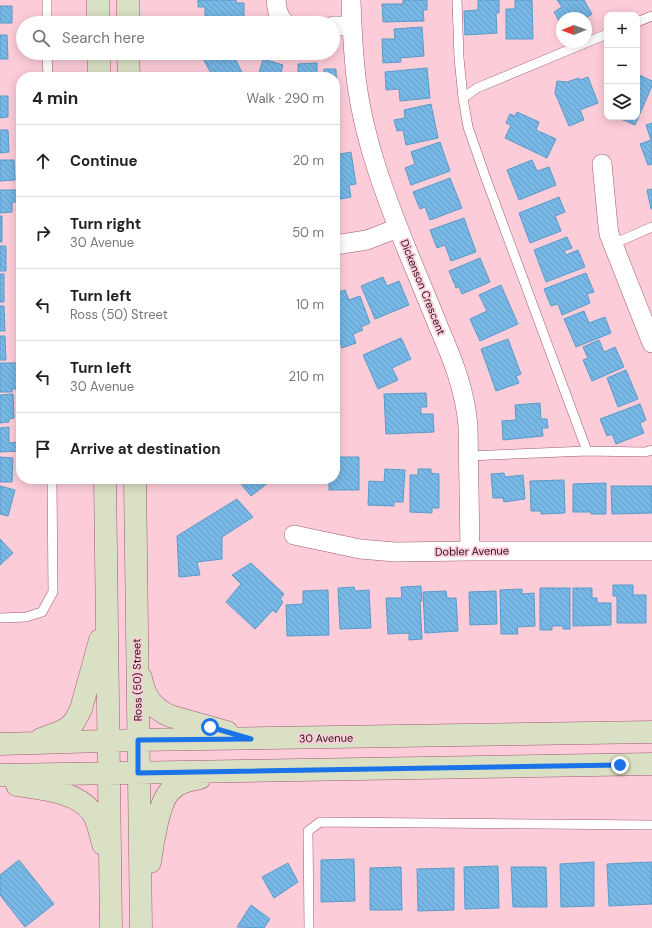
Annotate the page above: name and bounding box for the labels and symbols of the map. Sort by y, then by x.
north arrow [556,12,592,48]
street label: Dickenson Crescent [397,237,449,337]
street label: Dobler Avenue [435,543,509,559]
street label: Ross (50) Street [129,638,145,722]
route start [201,718,219,736]
street label: 30 Avenue [299,731,353,745]
route end [611,756,629,774]

